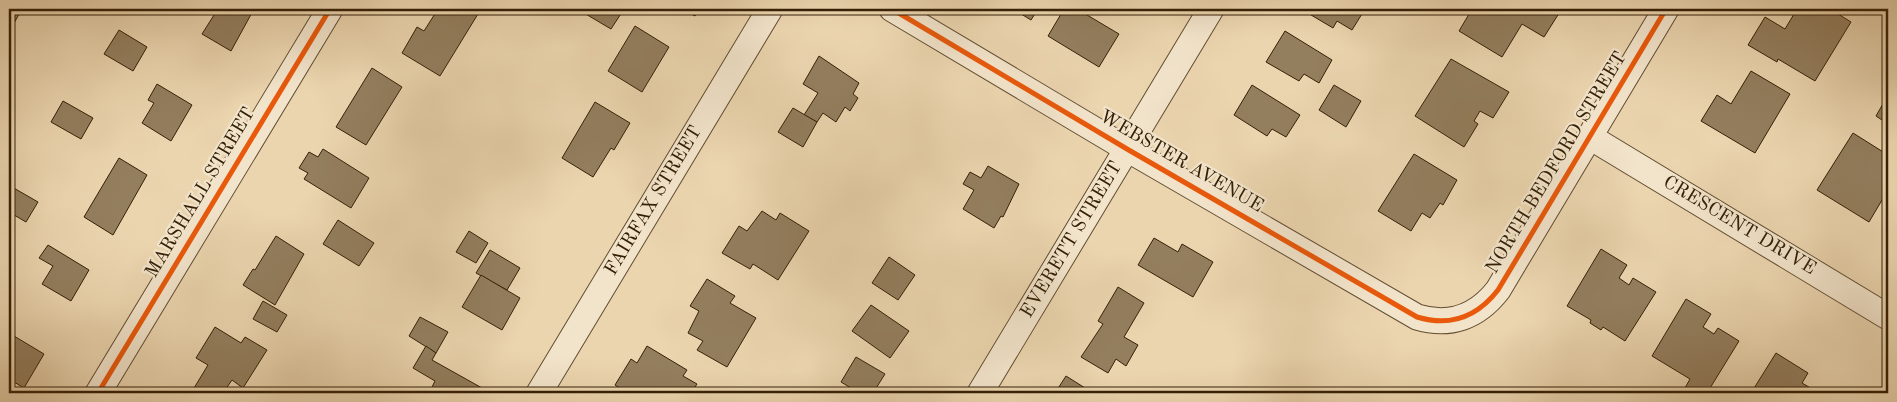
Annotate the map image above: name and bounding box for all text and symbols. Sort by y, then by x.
street label: NORTH BEDFORD STREET [1483,49,1631,277]
street label: MARSHALL STREET [143,105,259,281]
street label: WEBSTER AVENUE [1096,107,1266,217]
street label: FAIRFAX STREET [602,123,706,279]
street label: EVERETT STREET [1018,158,1126,322]
street label: CRESCENT DRIVE [1659,173,1819,279]

